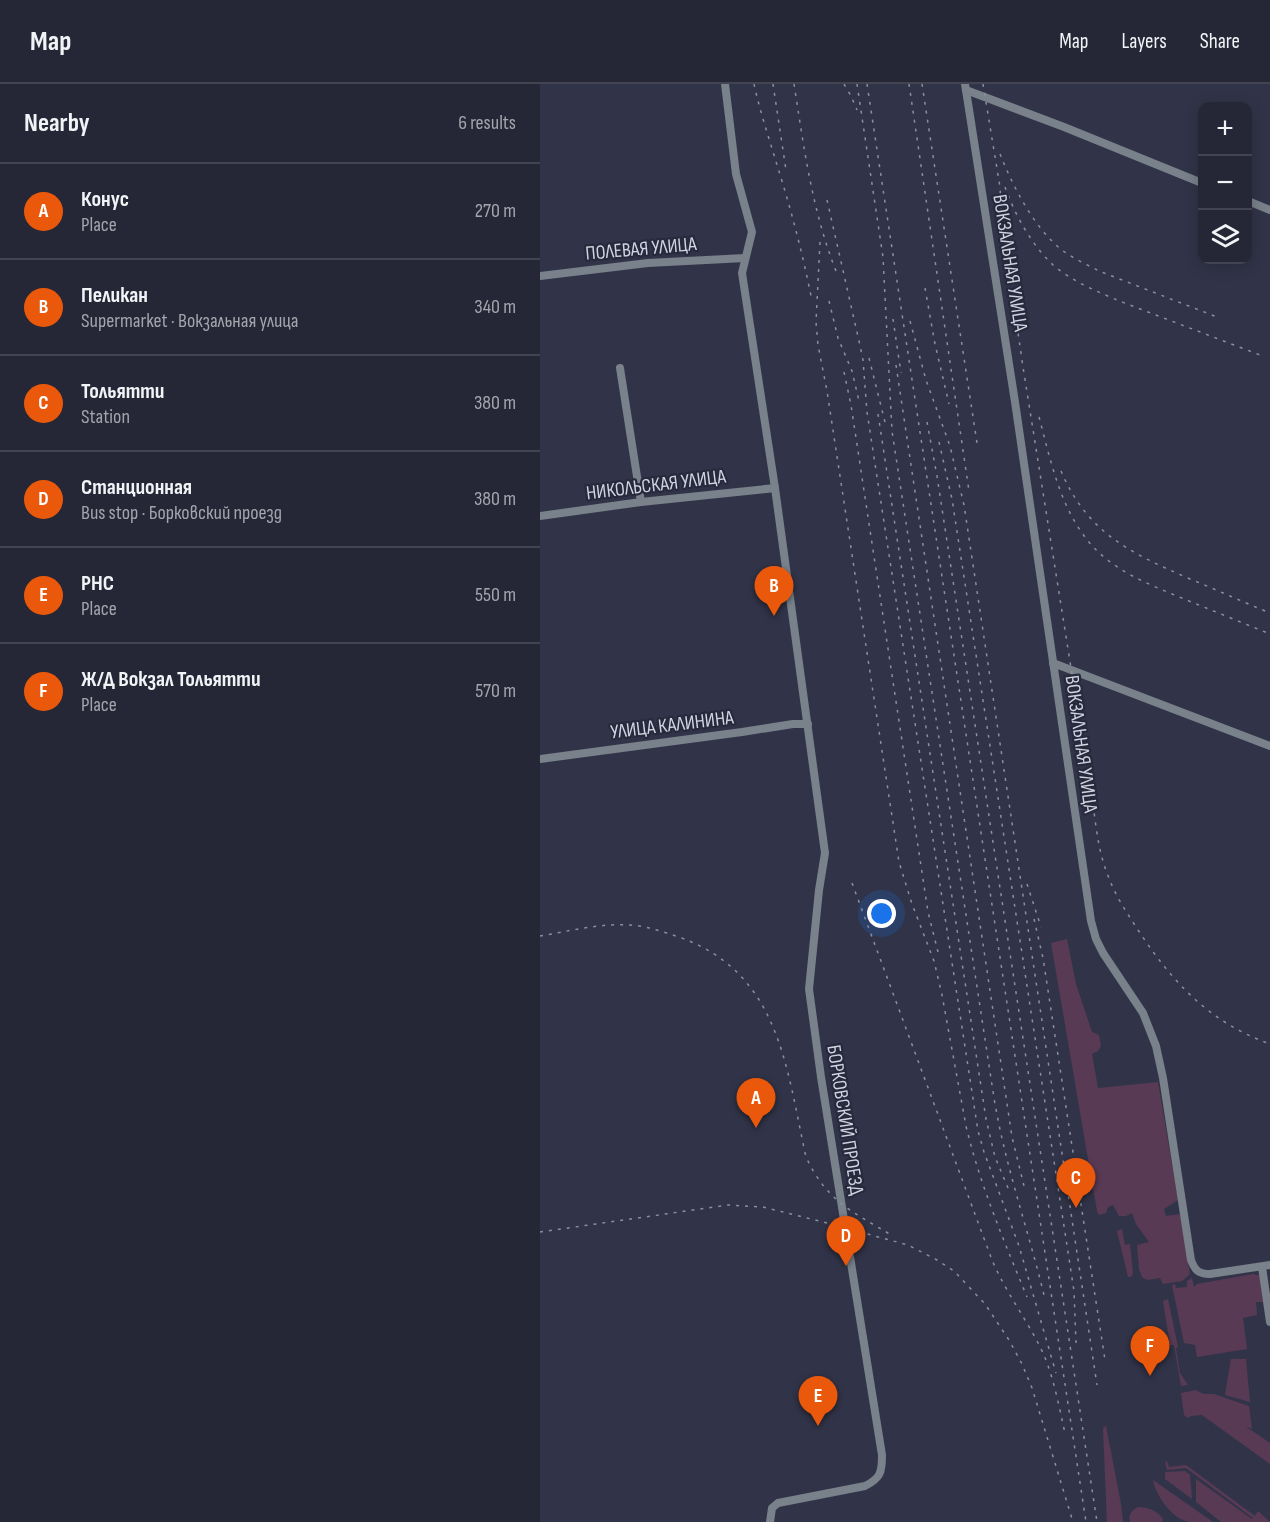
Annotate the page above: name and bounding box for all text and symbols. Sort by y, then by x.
text: Map [30,25,71,58]
text: Map [1059,29,1088,54]
text: Layers [1121,29,1167,54]
text: Share [1200,29,1240,54]
map controls [1198,102,1252,264]
button: + [1198,102,1252,156]
text: Nearby [24,108,90,139]
text: 6 results [458,111,516,135]
button: − [1198,156,1252,210]
text: Конус [81,186,129,213]
street label: ВОКЗАЛЬНАЯ УЛИЦА [987,193,1033,334]
text: A [39,199,48,223]
text: 270 m [475,199,516,223]
button: layers [1198,210,1252,264]
text: Place [81,213,117,237]
street label: ПОЛЕВАЯ УЛИЦА [585,232,698,266]
text: Пеликан [81,282,148,309]
text: B [39,295,48,319]
text: 340 m [474,295,516,319]
text: Supermarket · Вокзальная улица [81,309,298,333]
text: Тольятти [81,378,164,405]
text: C [38,391,49,415]
text: 380 m [474,391,516,415]
text: Station [81,405,130,429]
street label: НИКОЛЬСКАЯ УЛИЦА [585,464,728,505]
text: Станционная [81,474,192,501]
text: D [38,487,49,511]
text: 380 m [474,487,516,511]
text: Bus stop · Борковский проезд [81,501,282,525]
pin: B [754,566,794,616]
text: РНС [81,570,114,597]
text: E [39,583,48,607]
text: 550 m [475,583,516,607]
text: Place [81,597,117,621]
text: Ж/Д Вокзал Тольятти [81,666,261,693]
street label: ВОКЗАЛЬНАЯ УЛИЦА [1059,674,1103,815]
text: F [39,679,48,703]
text: 570 m [475,679,516,703]
text: Place [81,693,117,717]
street label: УЛИЦА КАЛИНИНА [609,705,735,744]
your location [867,899,896,928]
street label: БОРКОВСКИЙ ПРОЕЗД [821,1043,869,1197]
pin: A [736,1078,776,1128]
pin: C [1056,1158,1096,1208]
pin: D [826,1216,866,1266]
pin: F [1130,1326,1170,1376]
pin: E [798,1376,838,1426]

